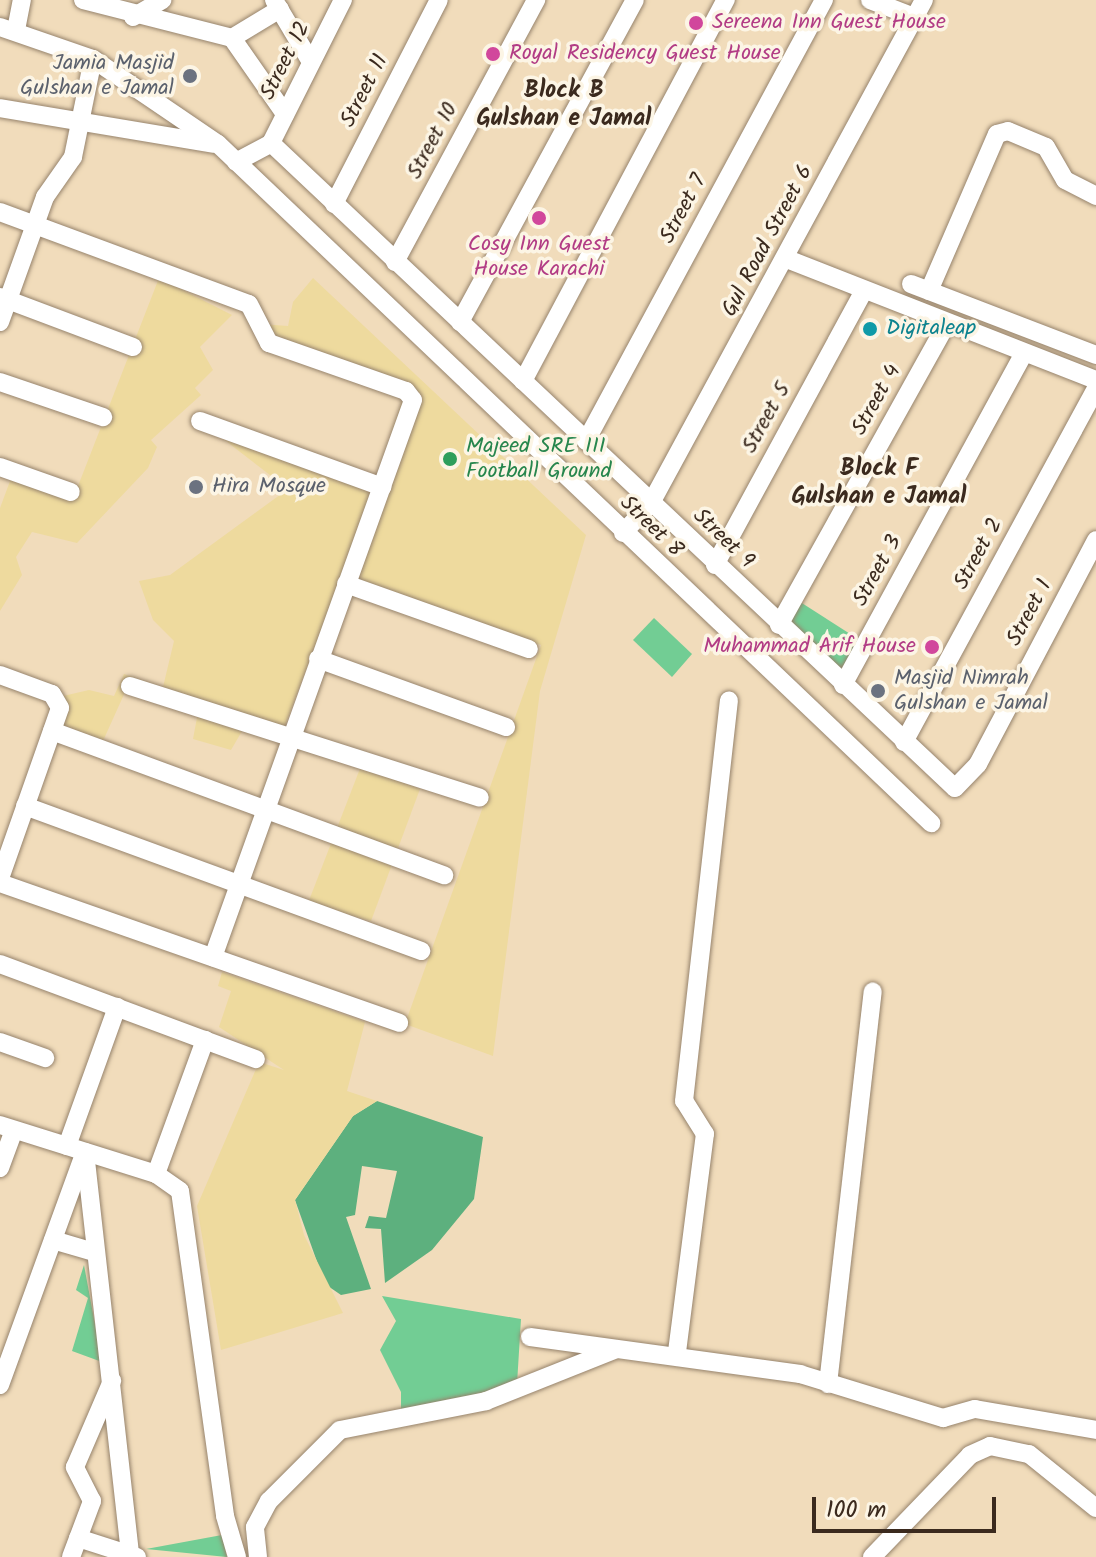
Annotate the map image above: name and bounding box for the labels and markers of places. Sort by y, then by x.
place label: Sereena Inn Guest House [712,10,946,36]
marker: Sereena Inn Guest House [687,14,705,32]
place label: Royal Residency Guest House [509,41,781,67]
marker: Royal Residency Guest House [484,45,502,63]
place label: Jamia Masjid Gulshan e Jamal [20,50,174,102]
marker: Jamia Masjid Gulshan e Jamal [181,67,199,85]
marker: Cosy Inn Guest House Karachi [530,209,548,227]
place label: Cosy Inn Guest House Karachi [468,231,610,282]
place label: Digitaleap [886,316,976,342]
marker: Digitaleap [861,320,879,338]
place label: Majeed SRE III Football Ground [466,433,611,484]
marker: Majeed SRE III Football Ground [441,450,459,468]
place label: Hira Mosque [212,474,326,500]
marker: Hira Mosque [187,478,205,496]
place label: Muhammad Arif House [703,634,916,660]
marker: Muhammad Arif House [923,638,941,656]
place label: Masjid Nimrah Gulshan e Jamal [894,665,1048,716]
marker: Masjid Nimrah Gulshan e Jamal [869,682,887,700]

